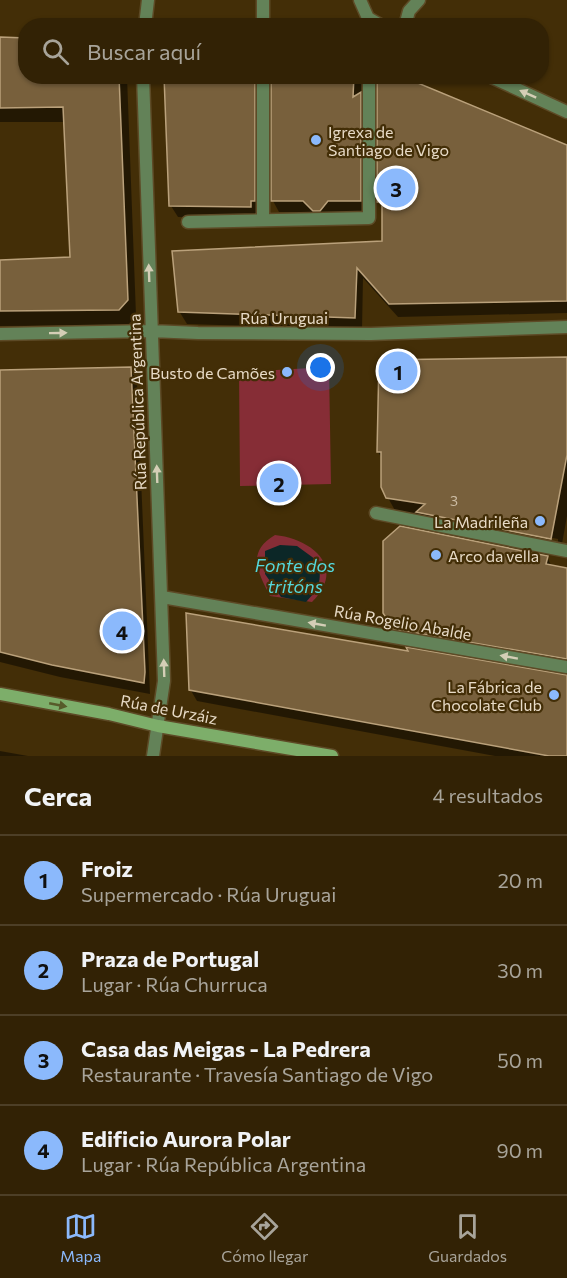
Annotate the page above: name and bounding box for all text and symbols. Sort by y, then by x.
search box [18,18,549,84]
icon: search [39,35,72,68]
text: Buscar aquí [87,38,201,65]
one-way arrow [519,89,537,99]
place label: Igrexa de Santiago de Vigo [328,122,449,159]
marker: Igrexa de Santiago de Vigo [309,133,323,147]
pin: 3 [376,166,416,210]
one-way arrow [144,263,154,282]
street label: Rúa Uruguai [240,308,328,327]
street label: Rúa República Argentina [124,313,150,491]
one-way arrow [49,328,68,338]
pin: 1 [378,348,418,394]
your location [306,353,335,382]
place label: Busto de Camões [150,363,275,382]
marker: Busto de Camões [280,365,294,379]
pin: 2 [260,460,298,506]
one-way arrow [152,464,161,483]
house number: 3 [450,492,458,509]
place label: La Madrileña [434,512,528,531]
marker: La Madrileña [533,514,547,528]
place label: Arco da vella [448,546,539,565]
marker: Arco da vella [429,548,443,562]
water label: Fonte dos tritóns [255,554,335,597]
street label: Rúa Rogelio Abalde [333,601,473,643]
pin: 4 [102,608,142,654]
one-way arrow [307,619,326,628]
one-way arrow [500,652,519,661]
one-way arrow [159,659,169,678]
place label: La Fábrica de Chocolate Club [431,677,542,714]
marker: La Fábrica de Chocolate Club [547,688,561,702]
street label: Rúa de Urzáiz [119,690,219,728]
one-way arrow [48,701,67,710]
text: Cerca [24,780,92,811]
text: 4 resultados [433,783,543,807]
text: Froiz [81,855,133,882]
text: 1 [39,868,48,892]
text: 20 m [498,868,543,892]
text: Supermercado · Rúa Uruguai [81,882,336,906]
text: Praza de Portugal [81,945,259,972]
text: 2 [38,958,49,982]
text: 30 m [497,958,543,982]
text: Lugar · Rúa Churruca [81,972,268,996]
text: Casa das Meigas - La Pedrera [81,1035,371,1062]
text: 3 [38,1048,49,1072]
text: 50 m [497,1048,543,1072]
text: Restaurante · Travesía Santiago de Vigo [81,1062,433,1086]
text: Edificio Aurora Polar [81,1125,291,1152]
text: 4 [37,1138,50,1162]
text: 90 m [497,1138,543,1162]
text: Lugar · Rúa República Argentina [81,1152,366,1176]
tab: Mapa [60,1210,101,1265]
tab: Cómo llegar [221,1210,308,1265]
tab: Guardados [428,1210,507,1265]

